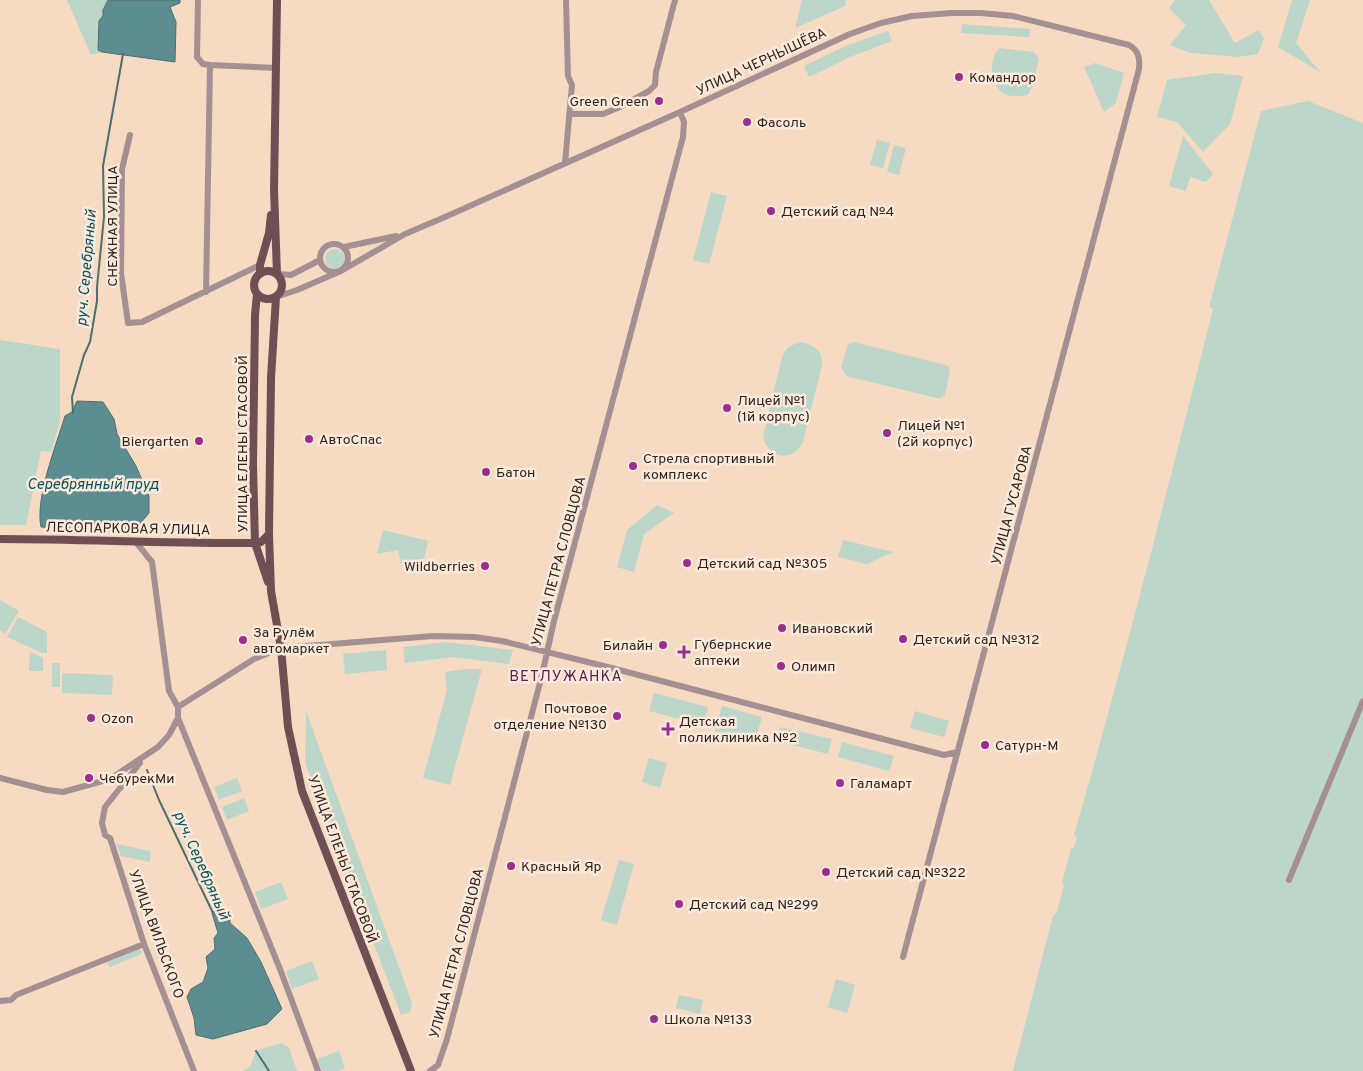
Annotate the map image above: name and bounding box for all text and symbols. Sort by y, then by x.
street label: УЛИЦА ЧЕРНЫШЁВА [693,24,829,100]
place label: Командор [969,70,1036,87]
marker: Командор [953,71,965,83]
place label: Green Green [570,94,649,111]
marker: Green Green [653,95,665,107]
place label: Фасоль [757,115,806,132]
marker: Фасоль [741,116,753,128]
street label: СНЕЖНАЯ УЛИЦА [105,165,122,287]
place label: Детский сад №4 [781,204,894,221]
marker: Детский сад №4 [765,205,777,217]
water label: руч. Серебряный [73,208,102,327]
street label: УЛИЦА ЕЛЕНЫ СТАСОВОЙ [234,355,252,533]
place label: Лицей №1 (1й корпус) [737,393,810,426]
marker: Лицей №1 (1й корпус) [721,402,733,414]
place label: Лицей №1 (2й корпус) [897,418,973,451]
marker: Лицей №1 (2й корпус) [881,427,893,439]
place label: АвтоСпас [319,432,382,449]
marker: АвтоСпас [303,433,315,445]
place label: Biergarten [122,434,189,451]
marker: Biergarten [193,435,205,447]
street label: УЛИЦА ГУСАРОВА [988,444,1037,567]
place label: Стрела спортивный комплекс [643,451,775,484]
marker: Стрела спортивный комплекс [627,460,639,472]
place label: Батон [496,465,535,482]
marker: Батон [480,466,492,478]
street label: УЛИЦА ПЕТРА СЛОВЦОВА [529,474,590,648]
water label: Серебрянный пруд [27,476,159,495]
street label: ЛЕСОПАРКОВАЯ УЛИЦА [46,520,210,539]
place label: Детский сад №305 [697,556,827,573]
marker: Детский сад №305 [681,557,693,569]
place label: Wildberries [404,559,475,576]
marker: Wildberries [479,560,491,572]
place label: Ивановский [792,621,873,638]
marker: Ивановский [776,622,788,634]
place label: За Рулём автомаркет [253,625,329,658]
place label: Детский сад №312 [913,632,1040,649]
marker: Детский сад №312 [897,633,909,645]
marker: За Рулём автомаркет [237,634,249,646]
place label: Губернские аптеки [694,637,772,670]
place label: Билайн [603,638,653,655]
marker: Билайн [657,639,669,651]
marker: Губернские аптеки [678,646,690,658]
place label: Олимп [791,659,836,676]
marker: Олимп [775,660,787,672]
district label: ВЕТЛУЖАНКА [509,668,623,687]
place label: Почтовое отделение №130 [493,701,607,734]
marker: Почтовое отделение №130 [611,710,623,722]
place label: Ozon [101,711,134,728]
marker: Ozon [85,712,97,724]
place label: Детская поликлиника №2 [679,714,797,747]
marker: Детская поликлиника №2 [661,722,675,736]
place label: Сатурн-М [995,738,1059,755]
marker: Сатурн-М [979,739,991,751]
place label: ЧебурекМи [99,771,175,788]
marker: ЧебурекМи [83,772,95,784]
street label: УЛИЦА ЕЛЕНЫ СТАСОВОЙ [303,773,381,946]
place label: Галамарт [850,776,912,793]
marker: Галамарт [834,777,846,789]
water label: руч. Серебряный [168,808,234,924]
place label: Красный Яр [521,859,602,876]
marker: Красный Яр [505,860,517,872]
place label: Детский сад №322 [836,865,966,882]
street label: УЛИЦА ПЕТРА СЛОВЦОВА [427,866,488,1040]
marker: Детский сад №322 [820,866,832,878]
street label: УЛИЦА ВИЛЬСКОГО [124,868,187,1001]
place label: Детский сад №299 [689,897,819,914]
marker: Детский сад №299 [673,898,685,910]
place label: Школа №133 [664,1012,752,1029]
marker: Школа №133 [648,1013,660,1025]

